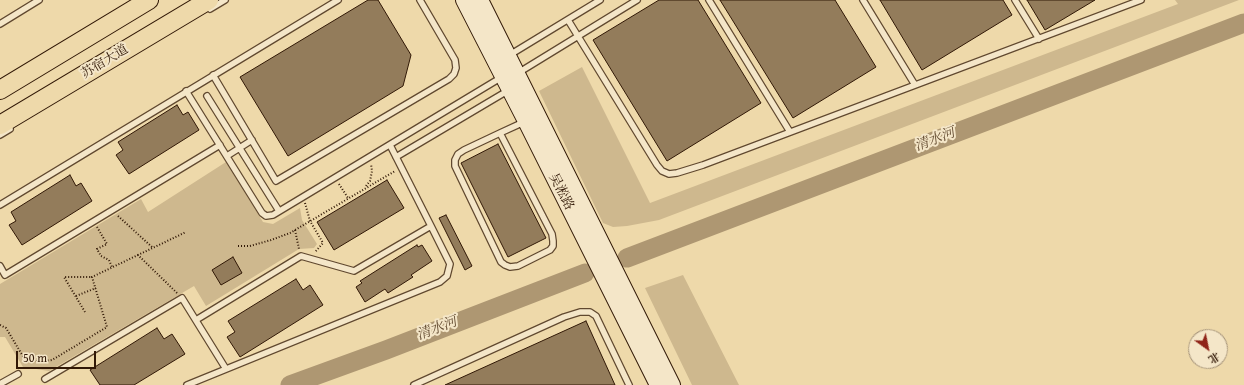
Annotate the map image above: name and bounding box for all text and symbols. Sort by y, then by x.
street label: 苏宿大道 [79,42,131,82]
water label: 清水河 [912,125,958,155]
street label: 吴淞路 [545,171,577,213]
water label: 清水河 [414,314,460,344]
north arrow [1188,329,1228,369]
scale bar [18,343,98,369]
text: 50 m [23,349,47,366]
text: 北 [1205,349,1223,368]

